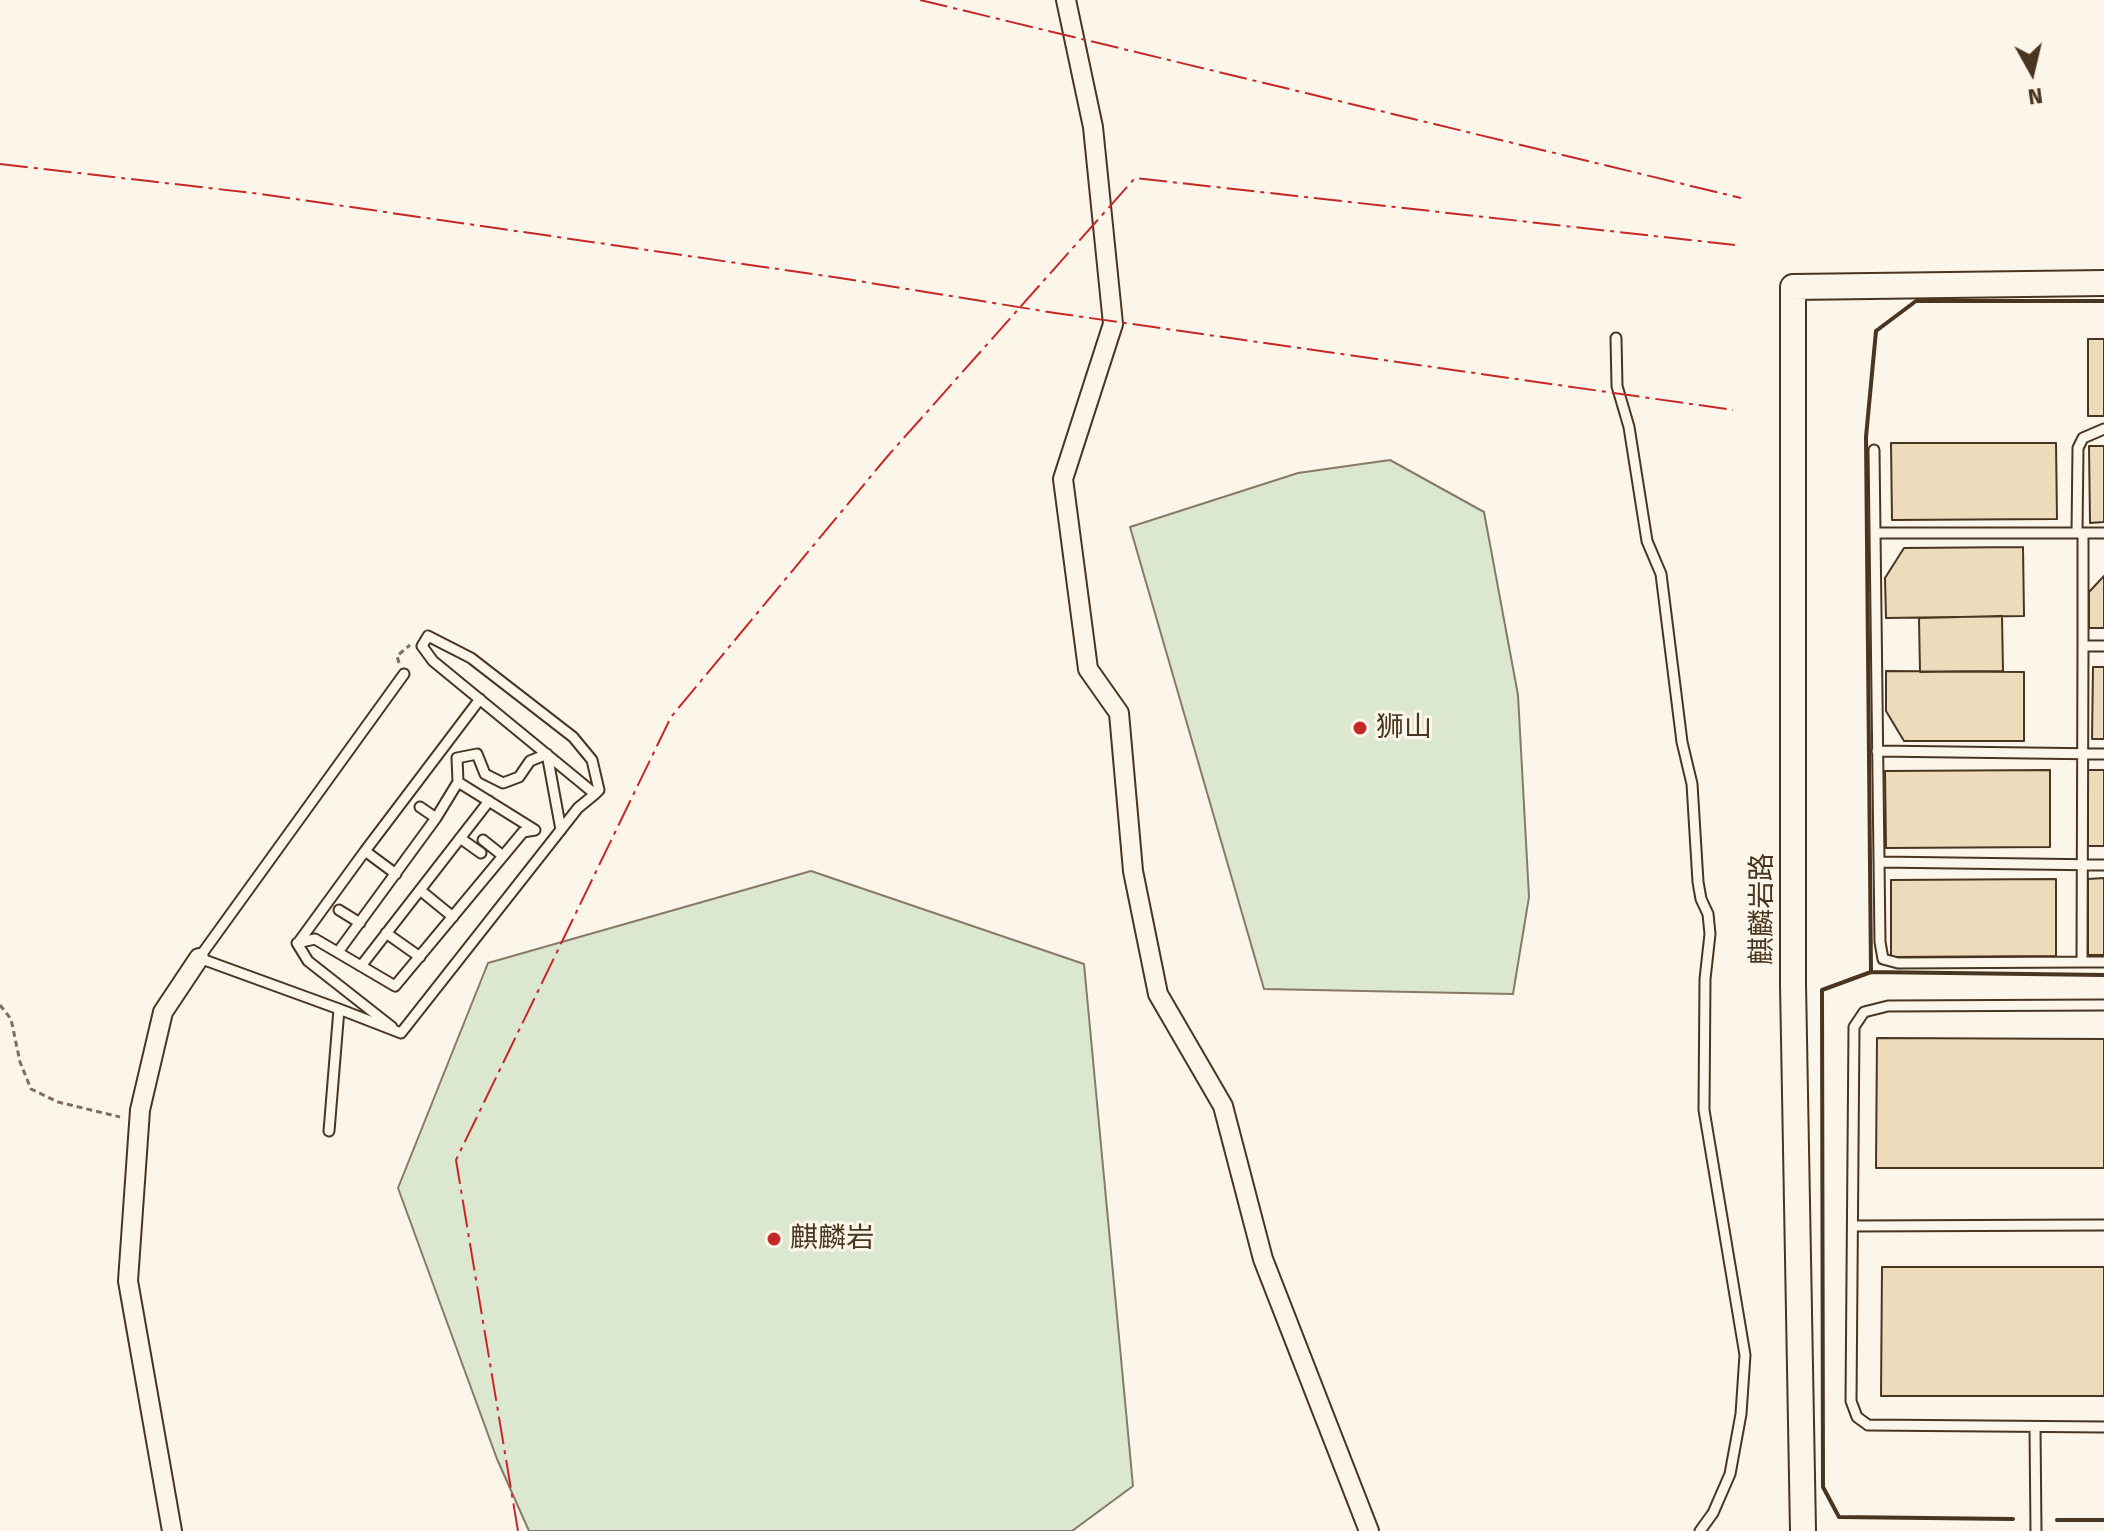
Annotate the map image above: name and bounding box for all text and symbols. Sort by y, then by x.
north arrow [1992,32,2072,112]
text: N [2026,82,2045,111]
place label: 狮山 [1376,711,1432,745]
marker: 狮山 [1351,719,1369,737]
street label: 麒麟岩路 [1746,853,1780,965]
place label: 麒麟岩 [790,1222,874,1256]
marker: 麒麟岩 [765,1230,783,1248]

